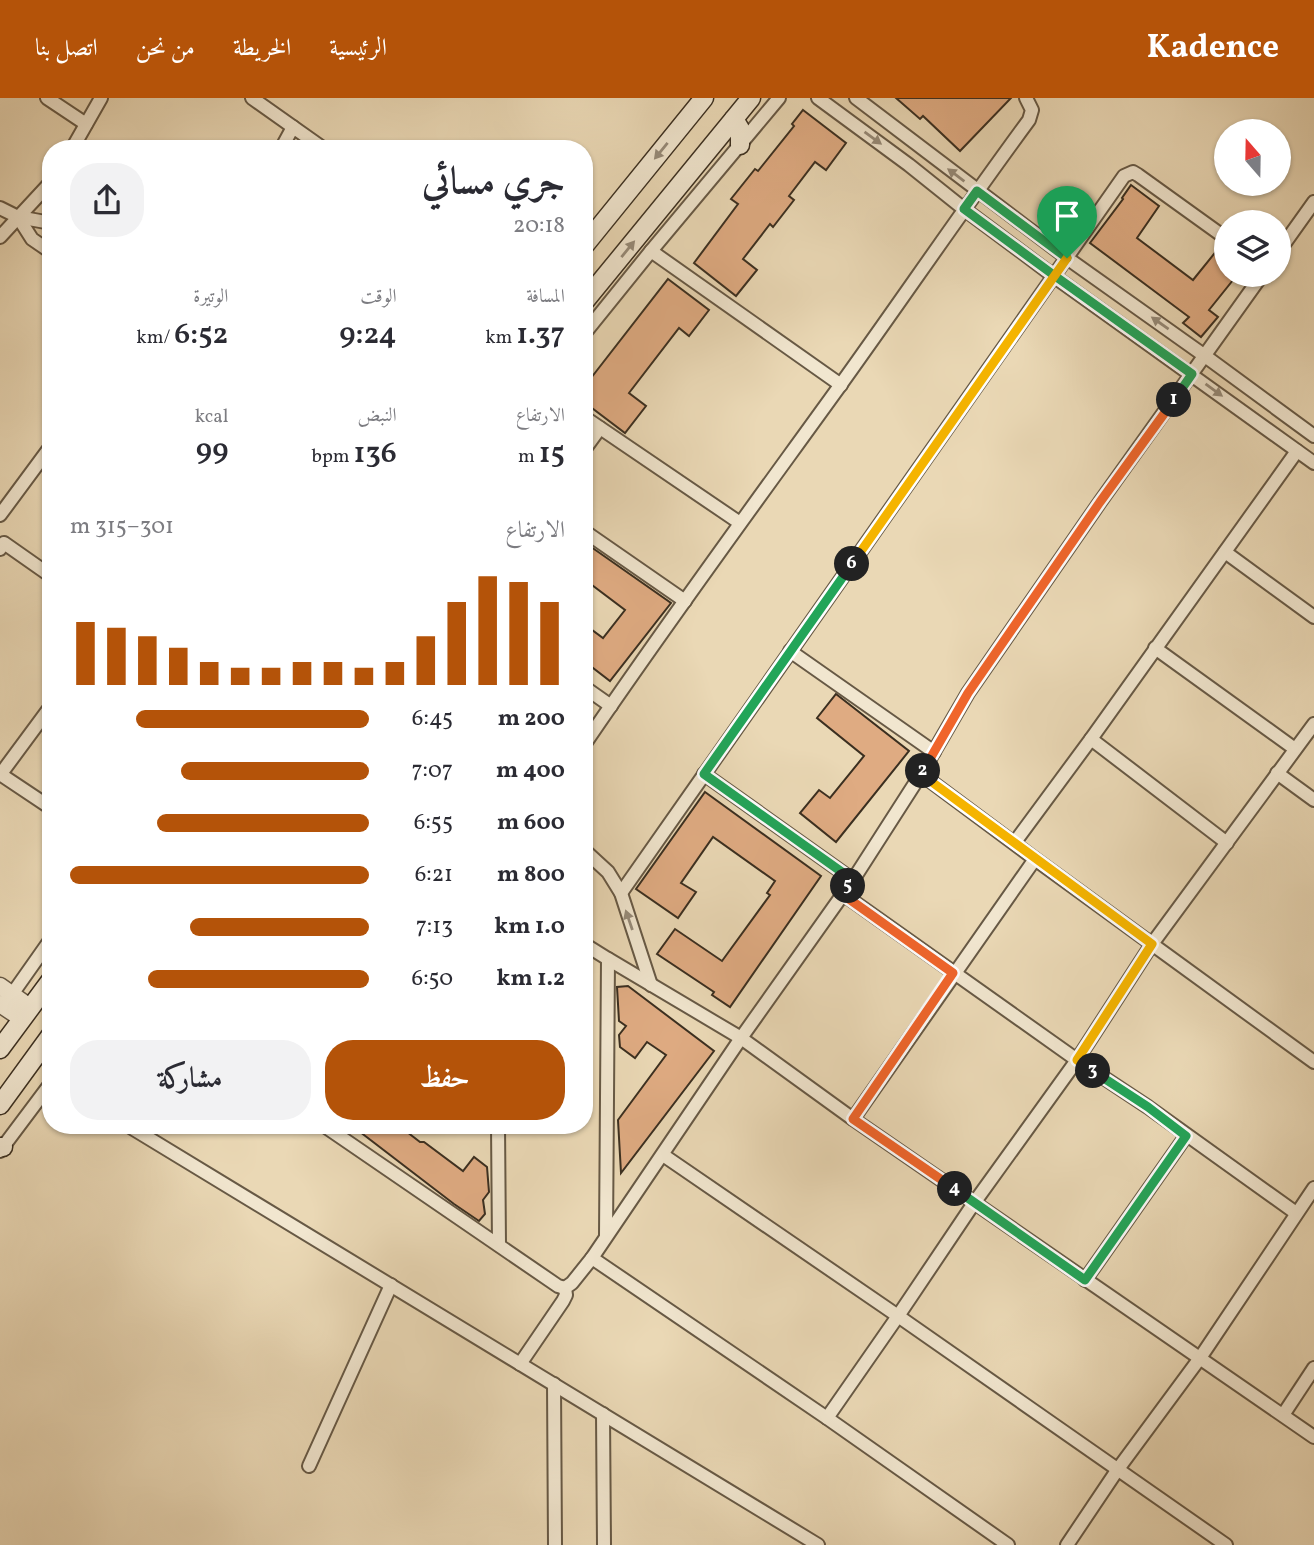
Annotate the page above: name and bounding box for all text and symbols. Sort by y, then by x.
text: Kadence [1147,26,1279,72]
text: اتصل بنا [35,32,98,66]
text: من نحن [136,32,195,66]
text: الخريطة [233,32,291,66]
text: الرئيسية [329,32,387,66]
north arrow [1214,119,1292,196]
map controls [1214,119,1291,287]
one-way arrow [864,131,882,145]
one-way arrow [654,142,669,160]
text: جري مسائي [422,157,565,210]
button: share [70,163,144,237]
one-way arrow [948,167,966,182]
pin [1037,186,1097,258]
icon: arrive [1048,197,1086,235]
text: 20:18 [513,210,565,242]
button: layers [1214,210,1291,287]
one-way arrow [620,240,635,258]
text: الوتيرة [193,284,228,310]
text: الوقت [360,284,397,310]
text: المسافة [526,284,565,310]
text: 6:52 [174,314,228,356]
text: 9:24 [339,314,397,356]
text: 1.37 [516,314,565,356]
one-way arrow [1151,316,1169,330]
text: /km [136,325,174,351]
text: km [485,325,516,351]
pin: 1 [1156,382,1192,418]
one-way arrow [1205,383,1223,397]
text: 1 [1170,386,1177,412]
text: النبض [358,403,397,429]
text: الارتفاع [516,403,565,429]
text: kcal [195,404,228,430]
text: 99 [196,430,228,472]
text: 136 [354,433,397,475]
text: 15 [539,433,565,475]
text: bpm [312,444,354,470]
text: m [518,444,539,470]
text: 301–315 m [70,511,174,543]
text: الارتفاع [505,515,565,547]
pin: 6 [834,546,870,582]
text: 6 [846,550,857,576]
text: 6:45 [412,703,453,735]
text: 200 m [498,703,565,735]
pin: 2 [906,754,940,788]
text: 7:07 [411,755,453,787]
text: 400 m [496,755,565,787]
text: 2 [918,757,927,783]
text: 6:55 [414,807,453,839]
text: 600 m [497,807,565,839]
text: 6:21 [415,859,453,891]
text: 800 m [497,859,565,891]
pin: 5 [830,868,866,904]
text: 5 [843,872,852,898]
one-way arrow [623,909,634,930]
text: 7:13 [416,911,453,943]
text: 1.0 km [494,911,565,943]
text: 6:50 [412,963,453,995]
text: 1.2 km [496,963,565,995]
button: مشاركة [70,1040,311,1120]
button: حفظ [325,1040,565,1120]
pin: 3 [1076,1054,1110,1088]
text: 3 [1088,1057,1097,1083]
pin: 4 [937,1172,972,1206]
text: 4 [949,1175,960,1201]

